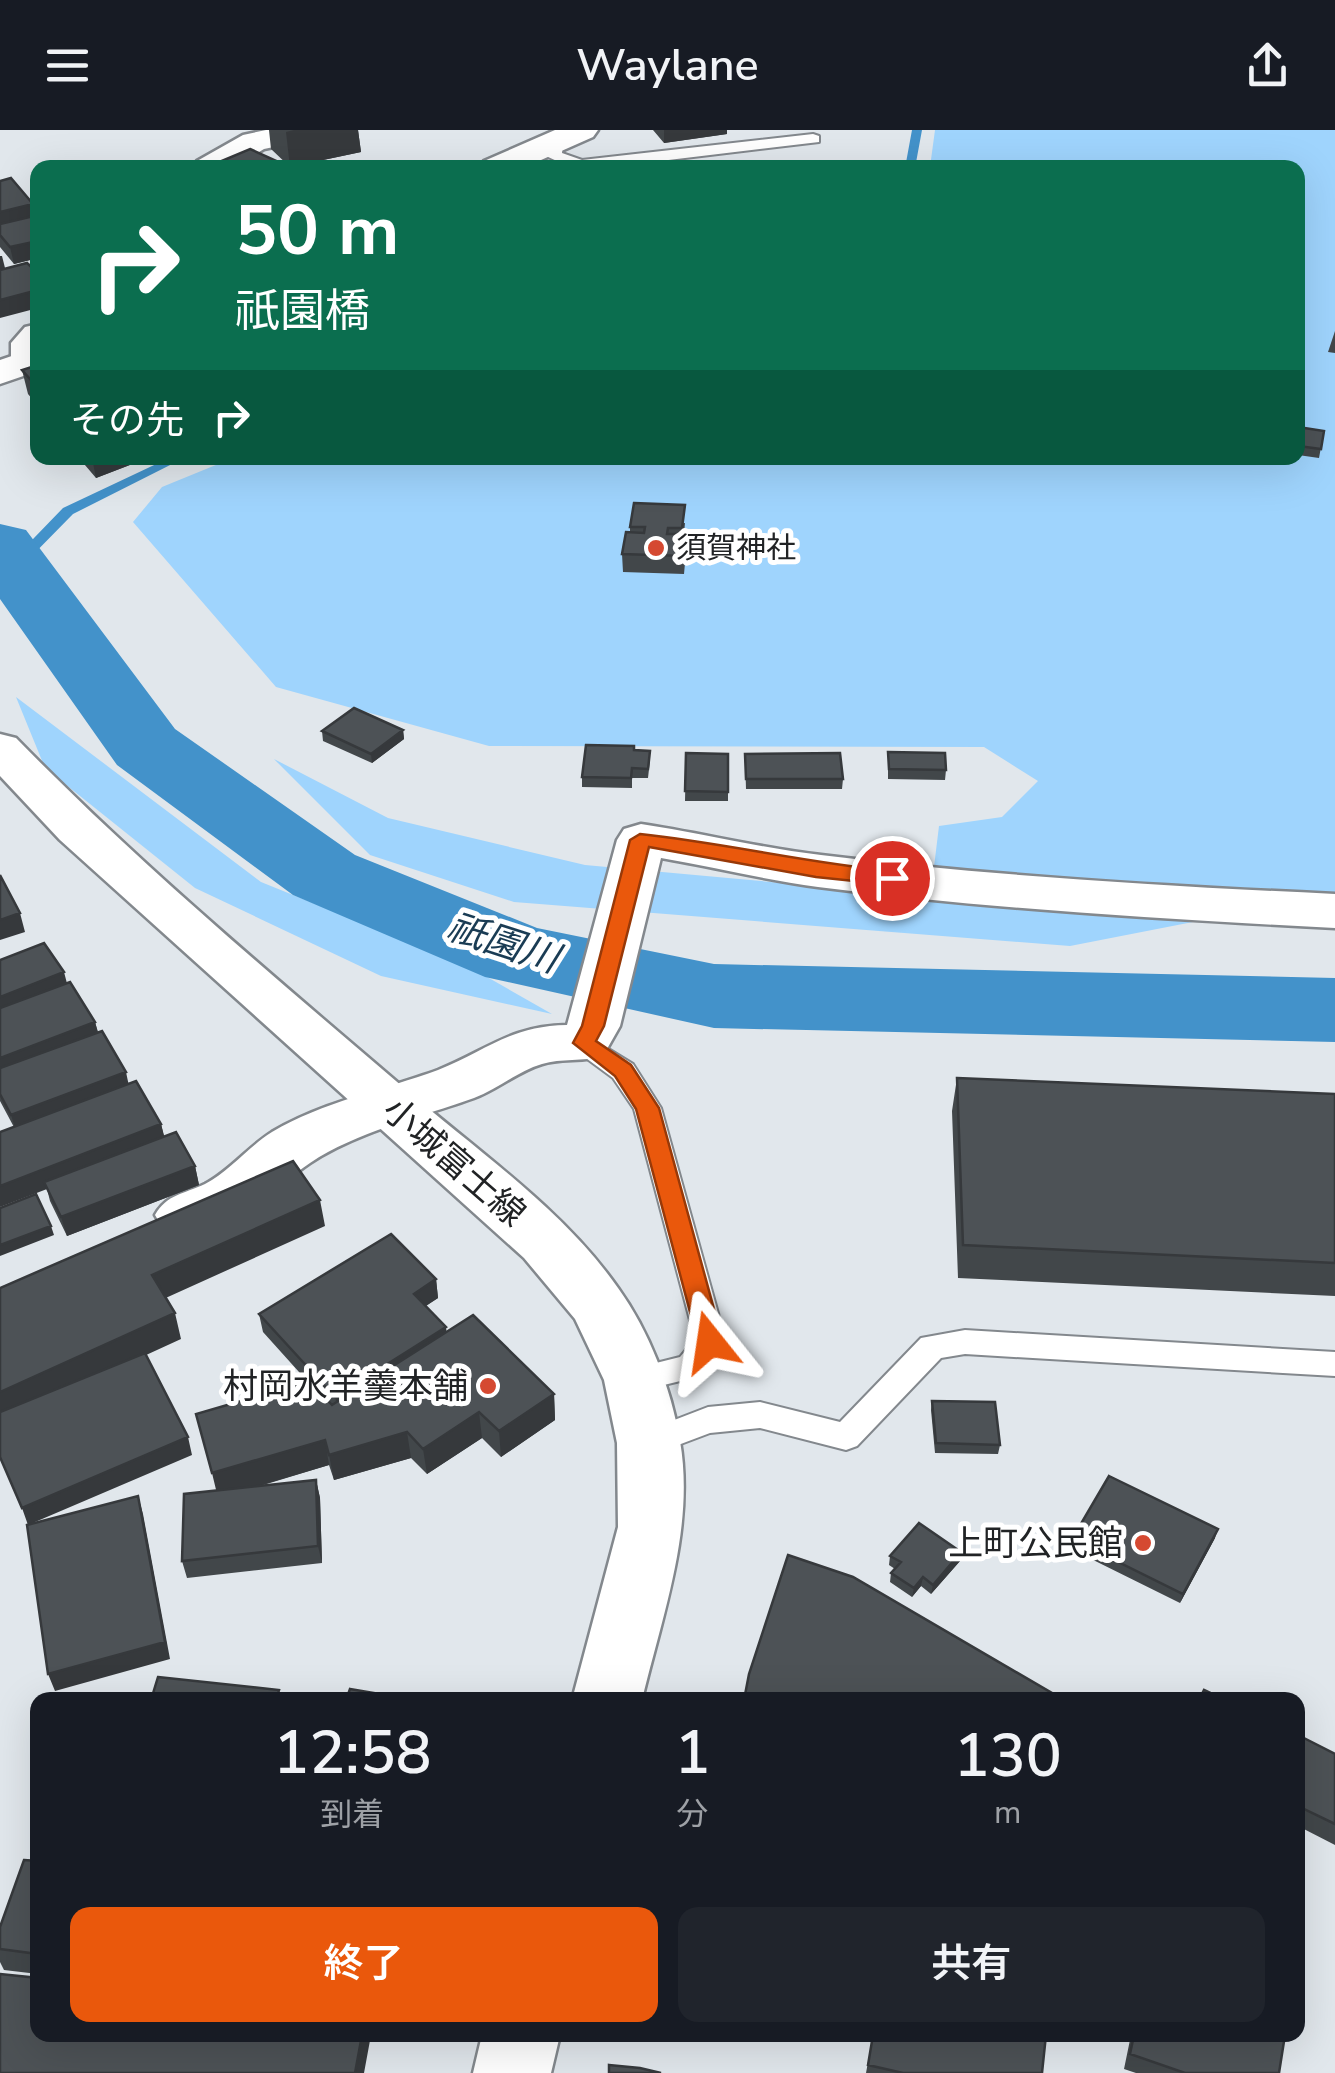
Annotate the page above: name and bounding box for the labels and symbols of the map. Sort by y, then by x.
place label: 須賀神社 [676,528,796,569]
marker: 須賀神社 [645,537,667,559]
pin [850,836,935,921]
water label: 祇園川 [441,901,569,986]
street label: 小城富士線 [373,1087,535,1237]
position arrow [658,1290,762,1394]
place label: 村岡水羊羹本舗 [223,1363,468,1410]
marker: 村岡水羊羹本舗 [477,1375,499,1397]
place label: 上町公民館 [948,1520,1123,1567]
marker: 上町公民館 [1132,1532,1154,1554]

